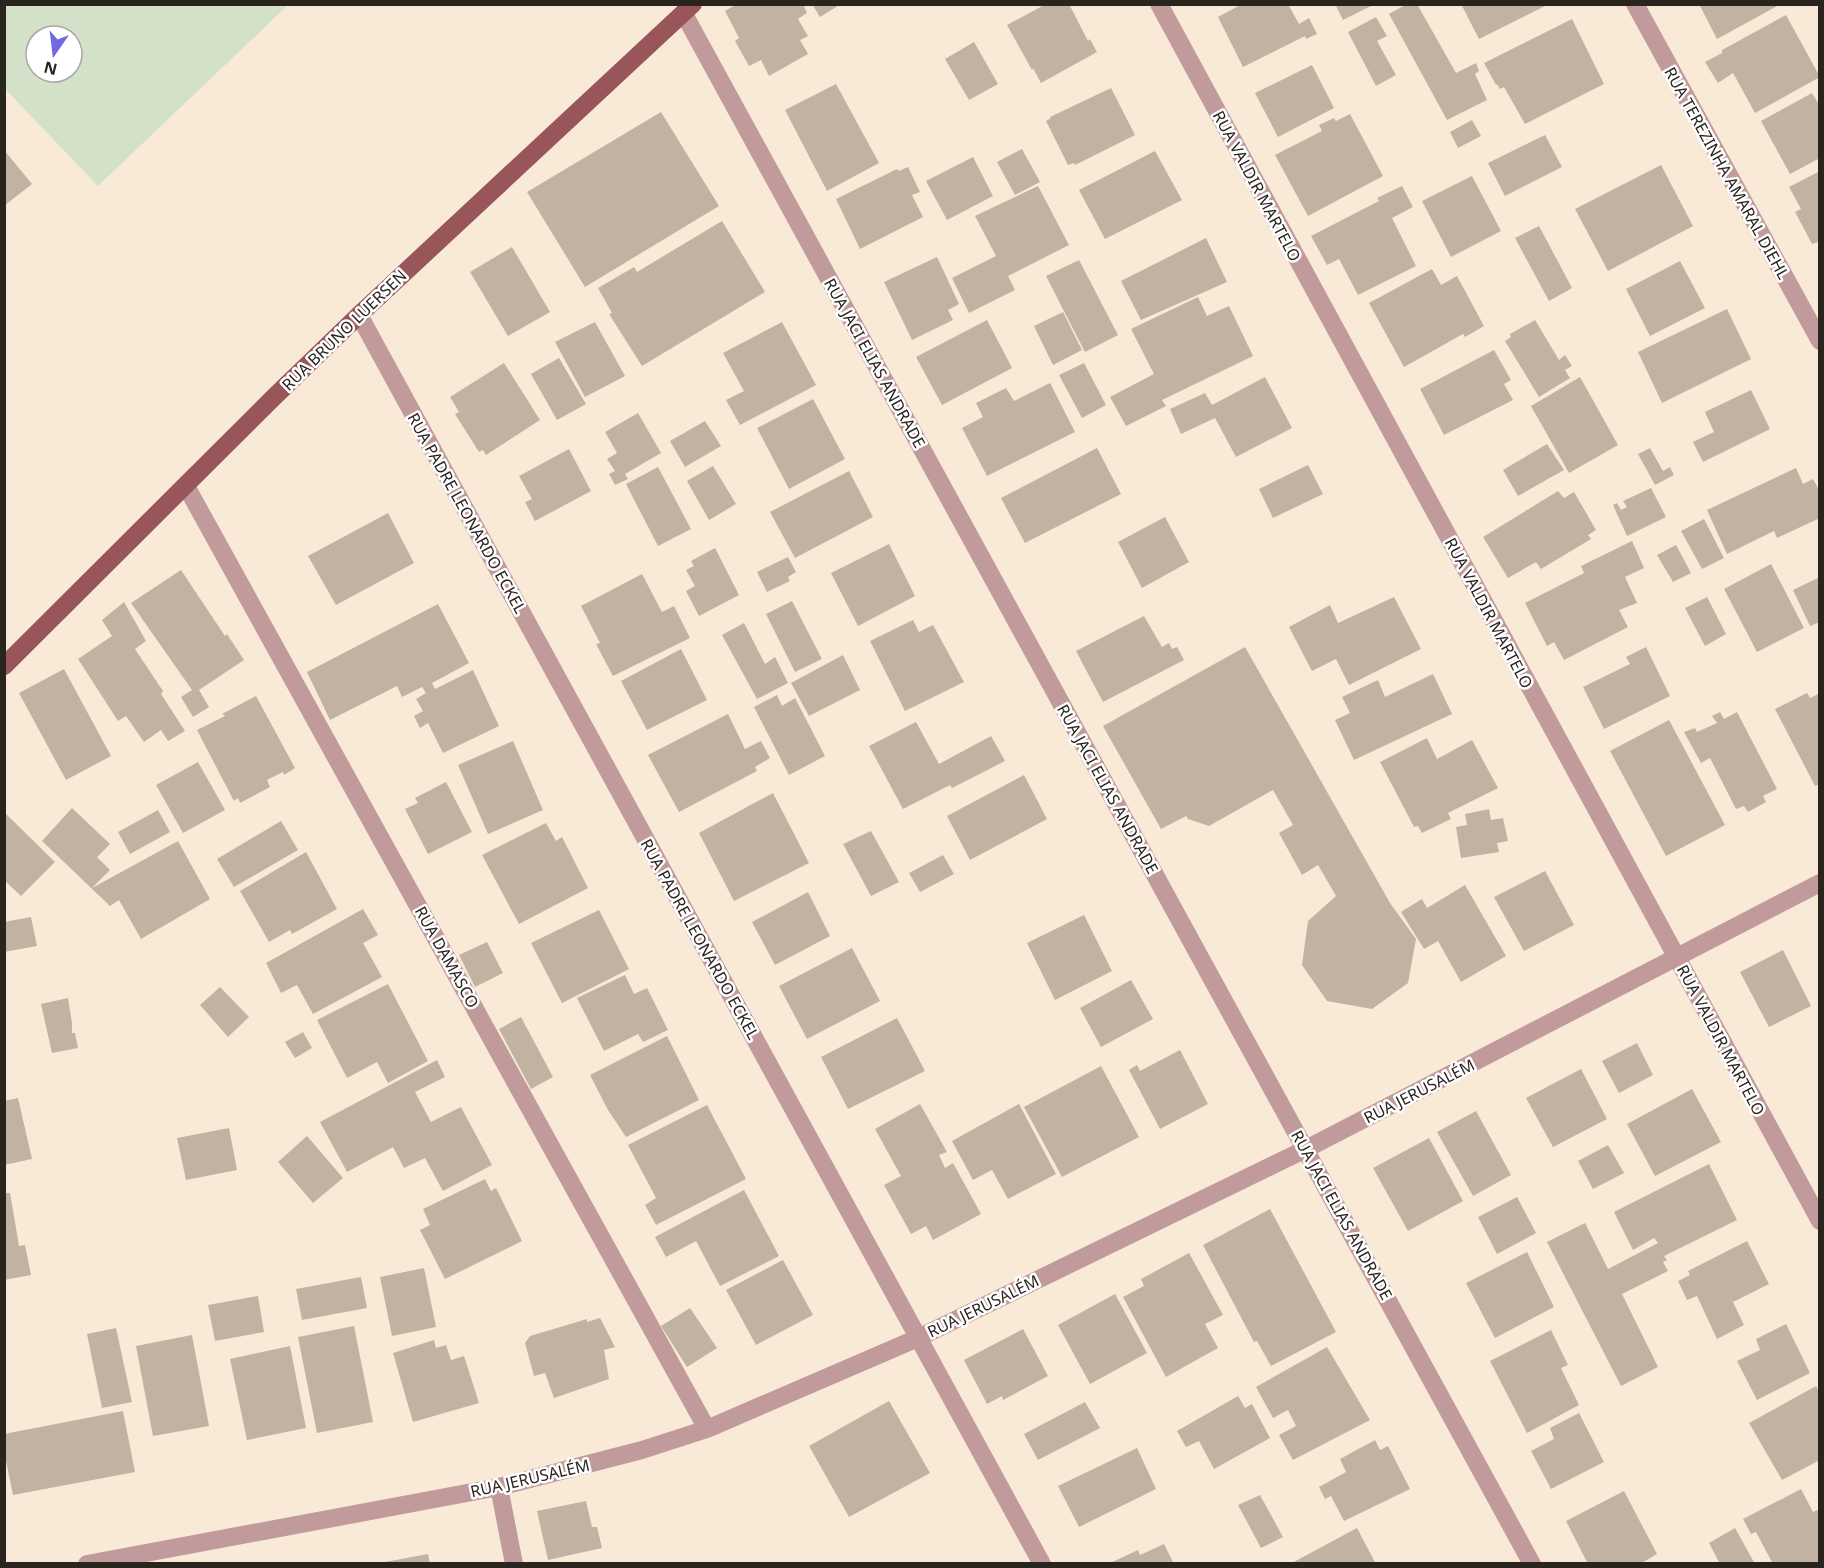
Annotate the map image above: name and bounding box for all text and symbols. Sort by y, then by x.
north arrow [24,24,84,84]
text: N [41,56,59,81]
street label: RUA TEREZINHA AMARAL DIEHL [1659,63,1795,283]
street label: RUA VALDIR MARTELO [1208,107,1306,265]
street label: RUA BRUNO LUERSEN [277,265,411,395]
street label: RUA JACI ELIAS ANDRADE [819,274,931,452]
street label: RUA PADRE LEONARDO ECKEL [403,409,531,617]
street label: RUA VALDIR MARTELO [1440,534,1538,692]
street label: RUA JACI ELIAS ANDRADE [1052,700,1164,878]
street label: RUA PADRE LEONARDO ECKEL [636,835,764,1043]
street label: RUA DAMASCO [410,902,484,1012]
street label: RUA VALDIR MARTELO [1672,961,1770,1119]
street label: RUA JERUSALÉM [1360,1054,1478,1128]
street label: RUA JACI ELIAS ANDRADE [1286,1126,1398,1304]
street label: RUA JERUSALÉM [924,1269,1042,1343]
street label: RUA JERUSALÉM [468,1454,592,1502]

